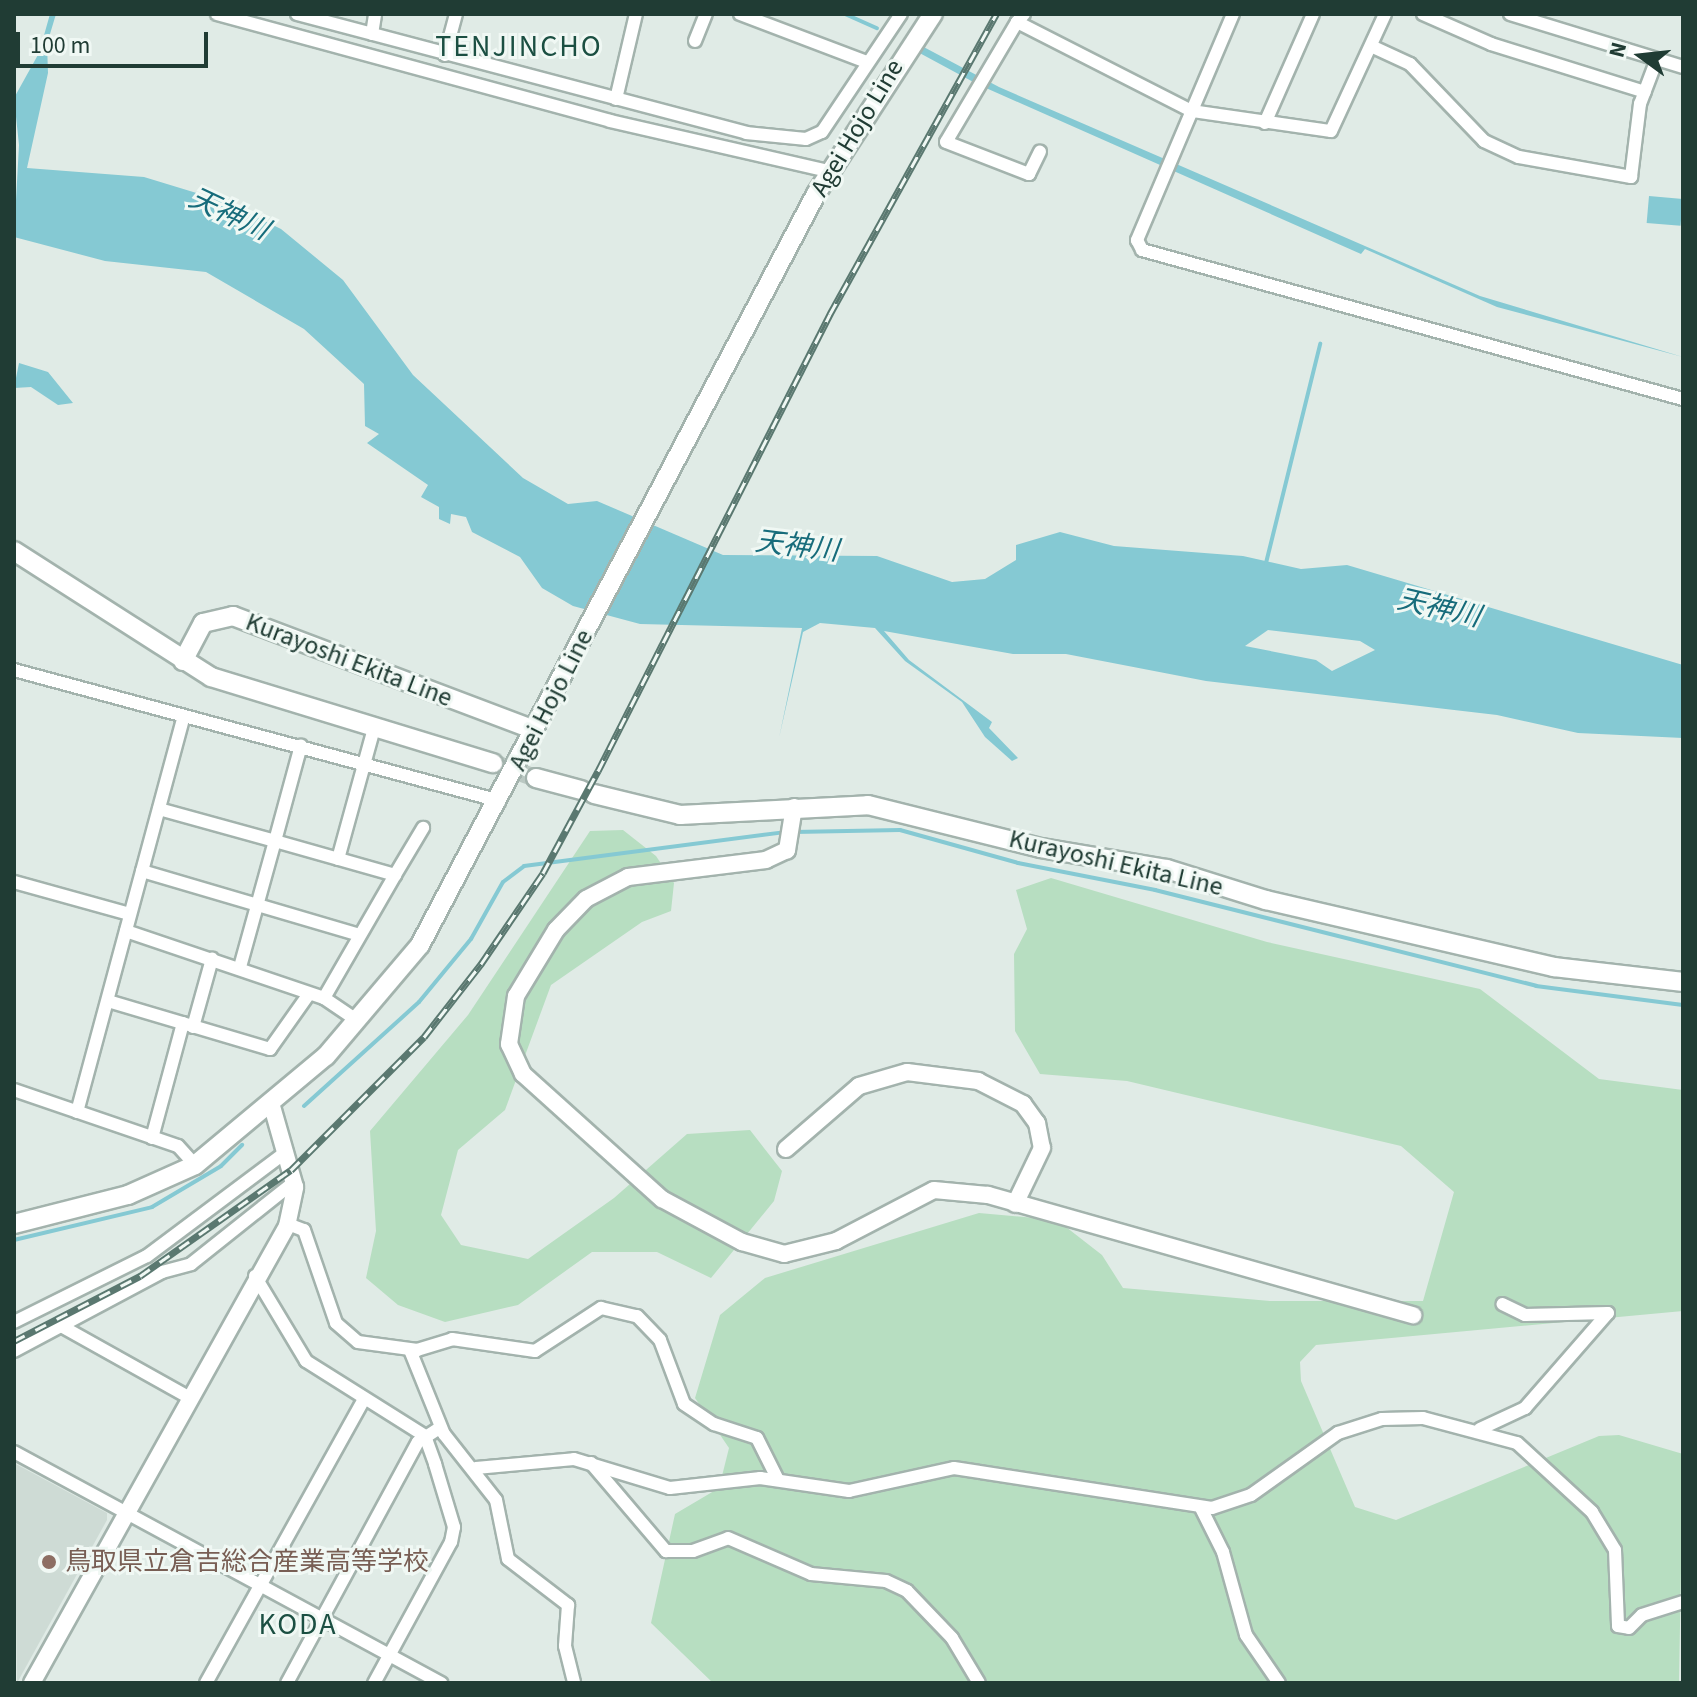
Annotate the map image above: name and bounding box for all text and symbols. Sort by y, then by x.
scale bar [20,16,212,66]
north arrow [1601,16,1681,96]
text: 100 m [30,28,90,63]
district label: TENJINCHO [435,29,603,65]
text: N [1600,39,1635,61]
street label: Agei Hojo Line [804,54,910,202]
water label: 天神川 [184,181,274,247]
water label: 天神川 [753,524,841,568]
water label: 天神川 [1394,582,1484,634]
street label: Kurayoshi Ekita Line [241,606,457,714]
street label: Agei Hojo Line [502,624,600,776]
street label: Kurayoshi Ekita Line [1006,823,1226,903]
place label: 鳥取県立倉吉総合産業高等学校 [65,1546,429,1578]
marker: 鳥取県立倉吉総合産業高等学校 [40,1553,58,1571]
district label: KODA [258,1607,338,1643]

